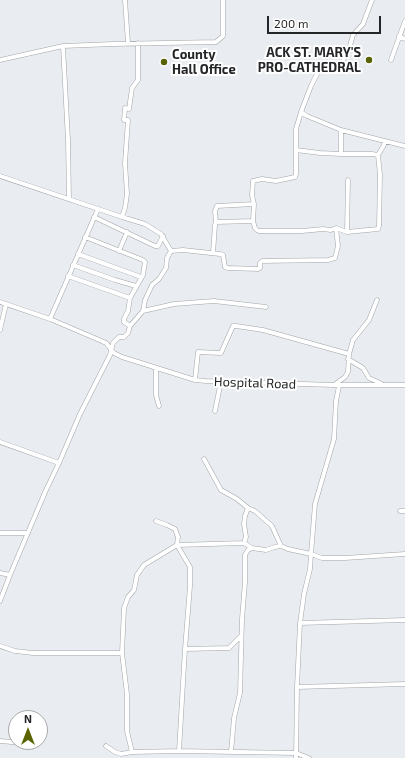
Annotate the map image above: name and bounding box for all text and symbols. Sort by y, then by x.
scale bar [269,8,383,34]
text: 200 m [274,16,308,30]
place label: ACK ST. MARY'S PRO-CATHEDRAL [258,45,361,76]
place label: County Hall Office [172,47,236,78]
marker: ACK ST. MARY'S PRO-CATHEDRAL [364,55,374,65]
marker: County Hall Office [159,57,169,67]
street label: Hospital Road [214,374,296,392]
north arrow [8,710,48,750]
text: N [24,712,32,725]

